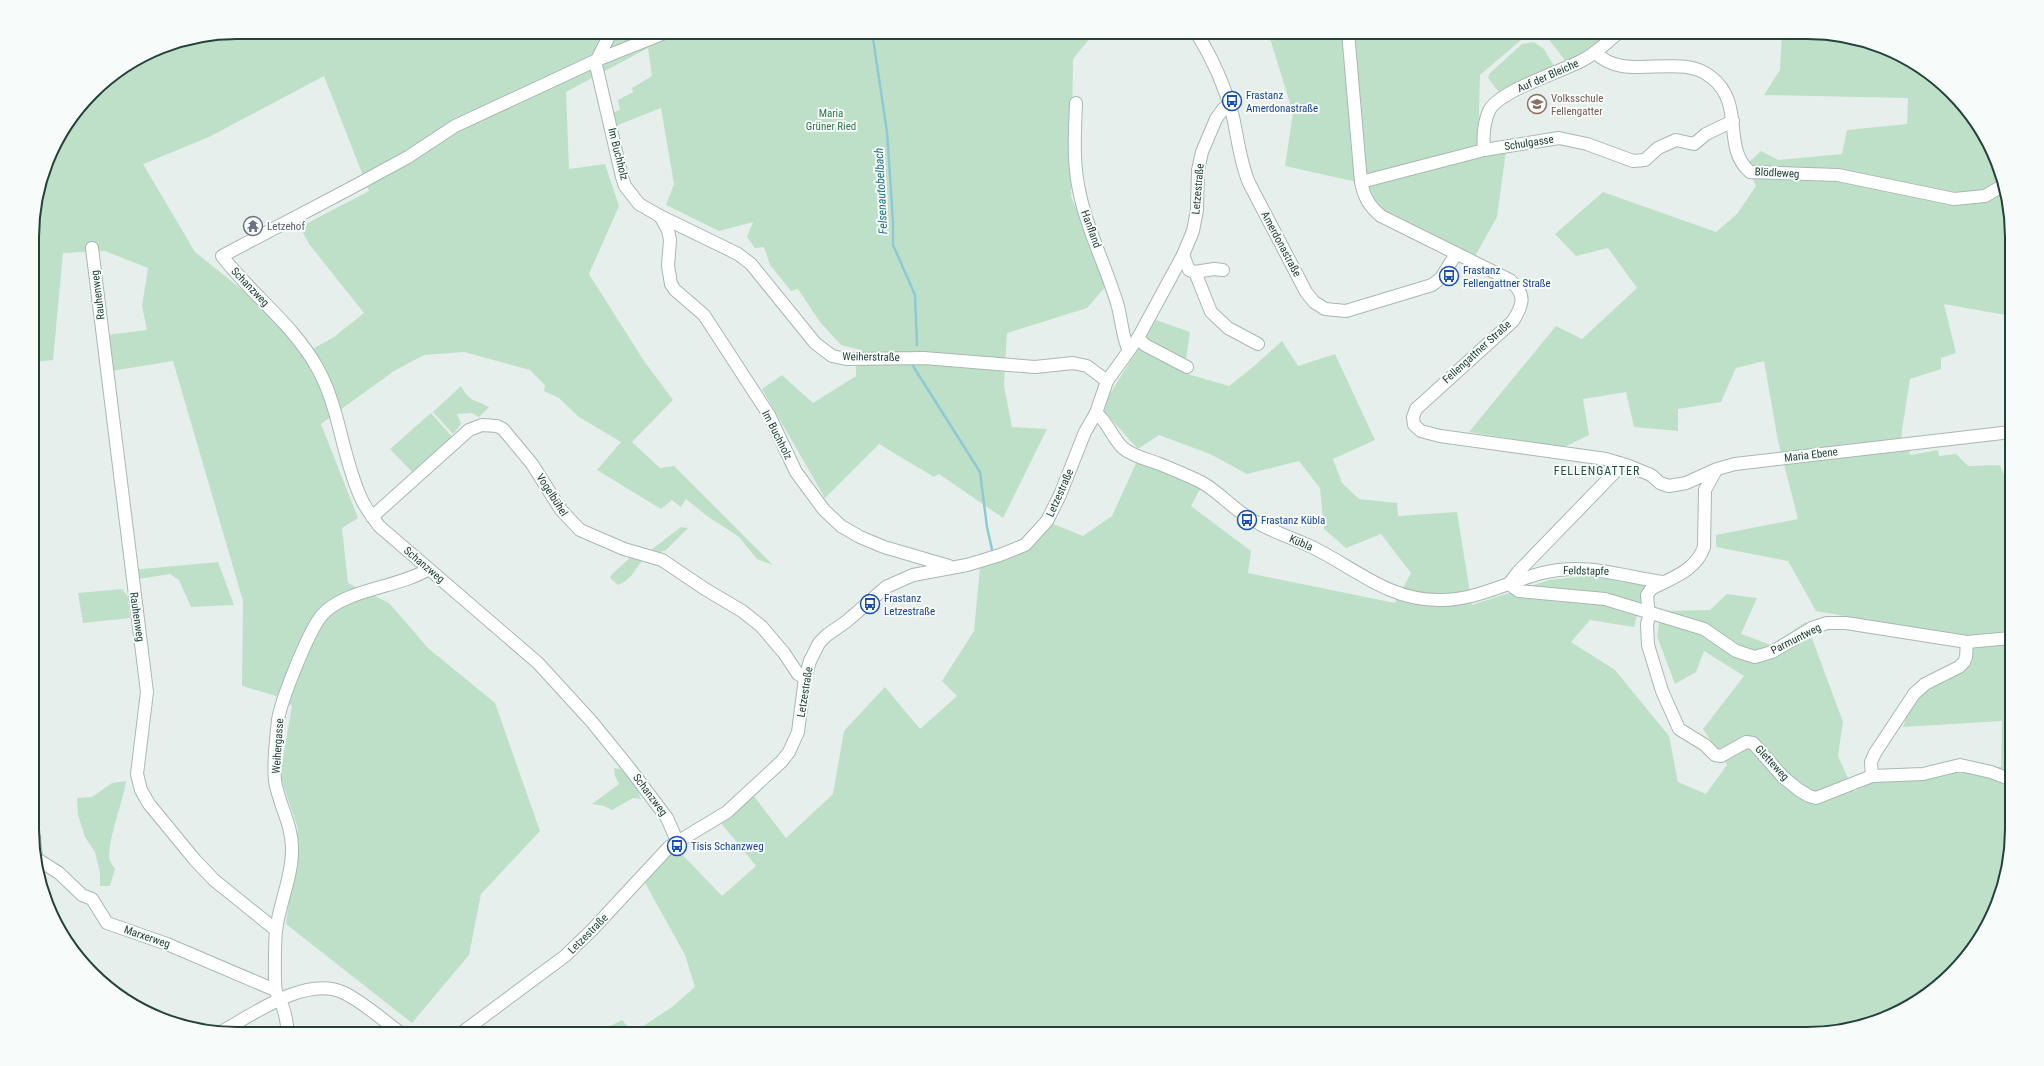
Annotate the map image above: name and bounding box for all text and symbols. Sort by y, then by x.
street label: Auf der Bleiche [1515,57,1581,95]
place label: Frastanz Amerdonastraße [1246,89,1318,115]
bus stop icon: Frastanz Amerdonastraße [1221,90,1243,112]
place label: Volksschule Fellengatter [1551,92,1603,118]
school or university icon: Volksschule Fellengatter [1526,93,1548,115]
park label: Maria Grüner Ried [806,107,856,133]
street label: Im Buchholz [605,126,631,182]
street label: Schulgasse [1503,133,1555,153]
water label: Felsenautobelbach [872,147,890,235]
street label: Letzestraße [1189,163,1207,215]
street label: Blödleweg [1754,165,1800,181]
street label: Hanfland [1078,208,1104,250]
street label: Amerdonastraße [1258,209,1304,279]
temple icon: Letzehof [242,215,264,237]
place label: Letzehof [267,220,305,233]
place label: Frastanz Fellengattner Straße [1463,264,1551,290]
street label: Schanzweg [228,265,272,309]
bus stop icon: Frastanz Fellengattner Straße [1438,265,1460,287]
street label: Rauhenweg [89,269,107,321]
street label: Fellengattner Straße [1440,318,1514,386]
street label: Weiherstraße [842,350,900,364]
street label: Im Buchholz [759,408,795,462]
street label: Maria Ebene [1784,445,1838,465]
district label: FELLENGATTER [1554,464,1640,478]
street label: Letzestraße [1044,467,1076,519]
street label: Vogelbühel [533,471,571,519]
bus stop icon: Frastanz Kübla [1236,509,1258,531]
place label: Frastanz Kübla [1261,514,1325,527]
street label: Kübla [1287,532,1315,554]
street label: Schanzweg [401,544,447,586]
street label: Feldstapfe [1563,564,1609,578]
street label: Rauhenweg [127,591,147,643]
place label: Frastanz Letzestraße [884,592,935,618]
bus stop icon: Frastanz Letzestraße [859,593,881,615]
street label: Parmuntweg [1769,621,1823,657]
street label: Letzestraße [795,666,815,718]
street label: Weihergasse [270,718,286,774]
street label: Gletteweg [1752,743,1792,783]
street label: Schanzweg [630,771,670,819]
bus stop icon: Tisis Schanzweg [666,835,688,857]
place label: Tisis Schanzweg [691,840,764,853]
street label: Letzestraße [565,911,611,957]
street label: Marxerweg [122,923,172,951]

